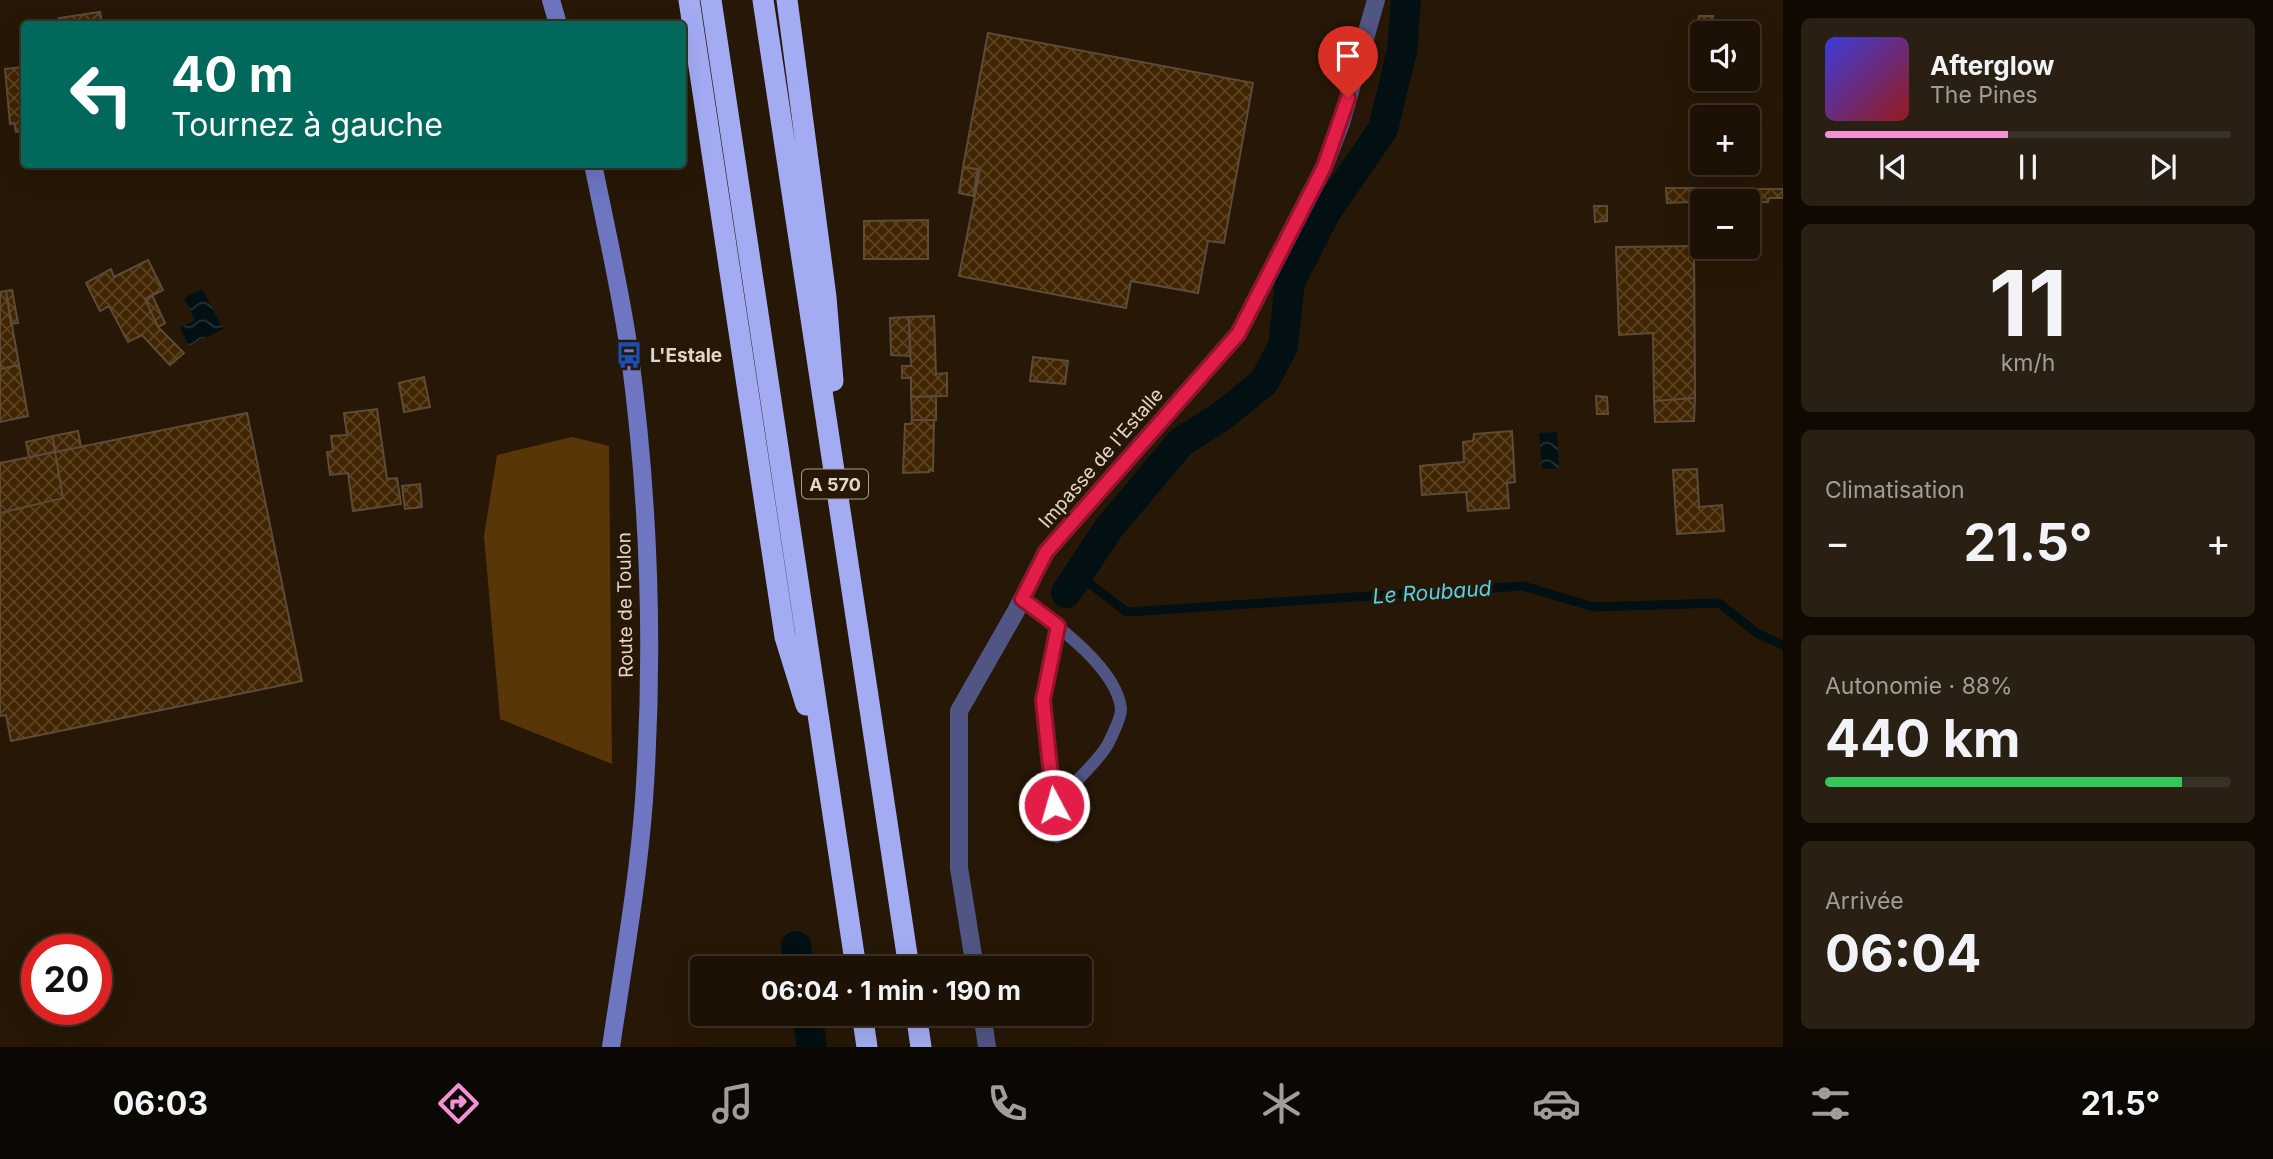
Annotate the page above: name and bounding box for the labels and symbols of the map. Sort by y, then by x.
pin [1318,26,1378,98]
bus stop icon: L'Estale [614,340,644,370]
place label: L'Estale [650,344,722,367]
street label: Impasse de l'Estalle [1034,383,1168,533]
road number: A 570 [802,470,868,498]
street label: Route de Toulon [612,532,638,678]
water label: Le Roubaud [1372,575,1492,609]
position arrow [1017,768,1091,842]
speed limit sign: 20 [21,934,112,1025]

